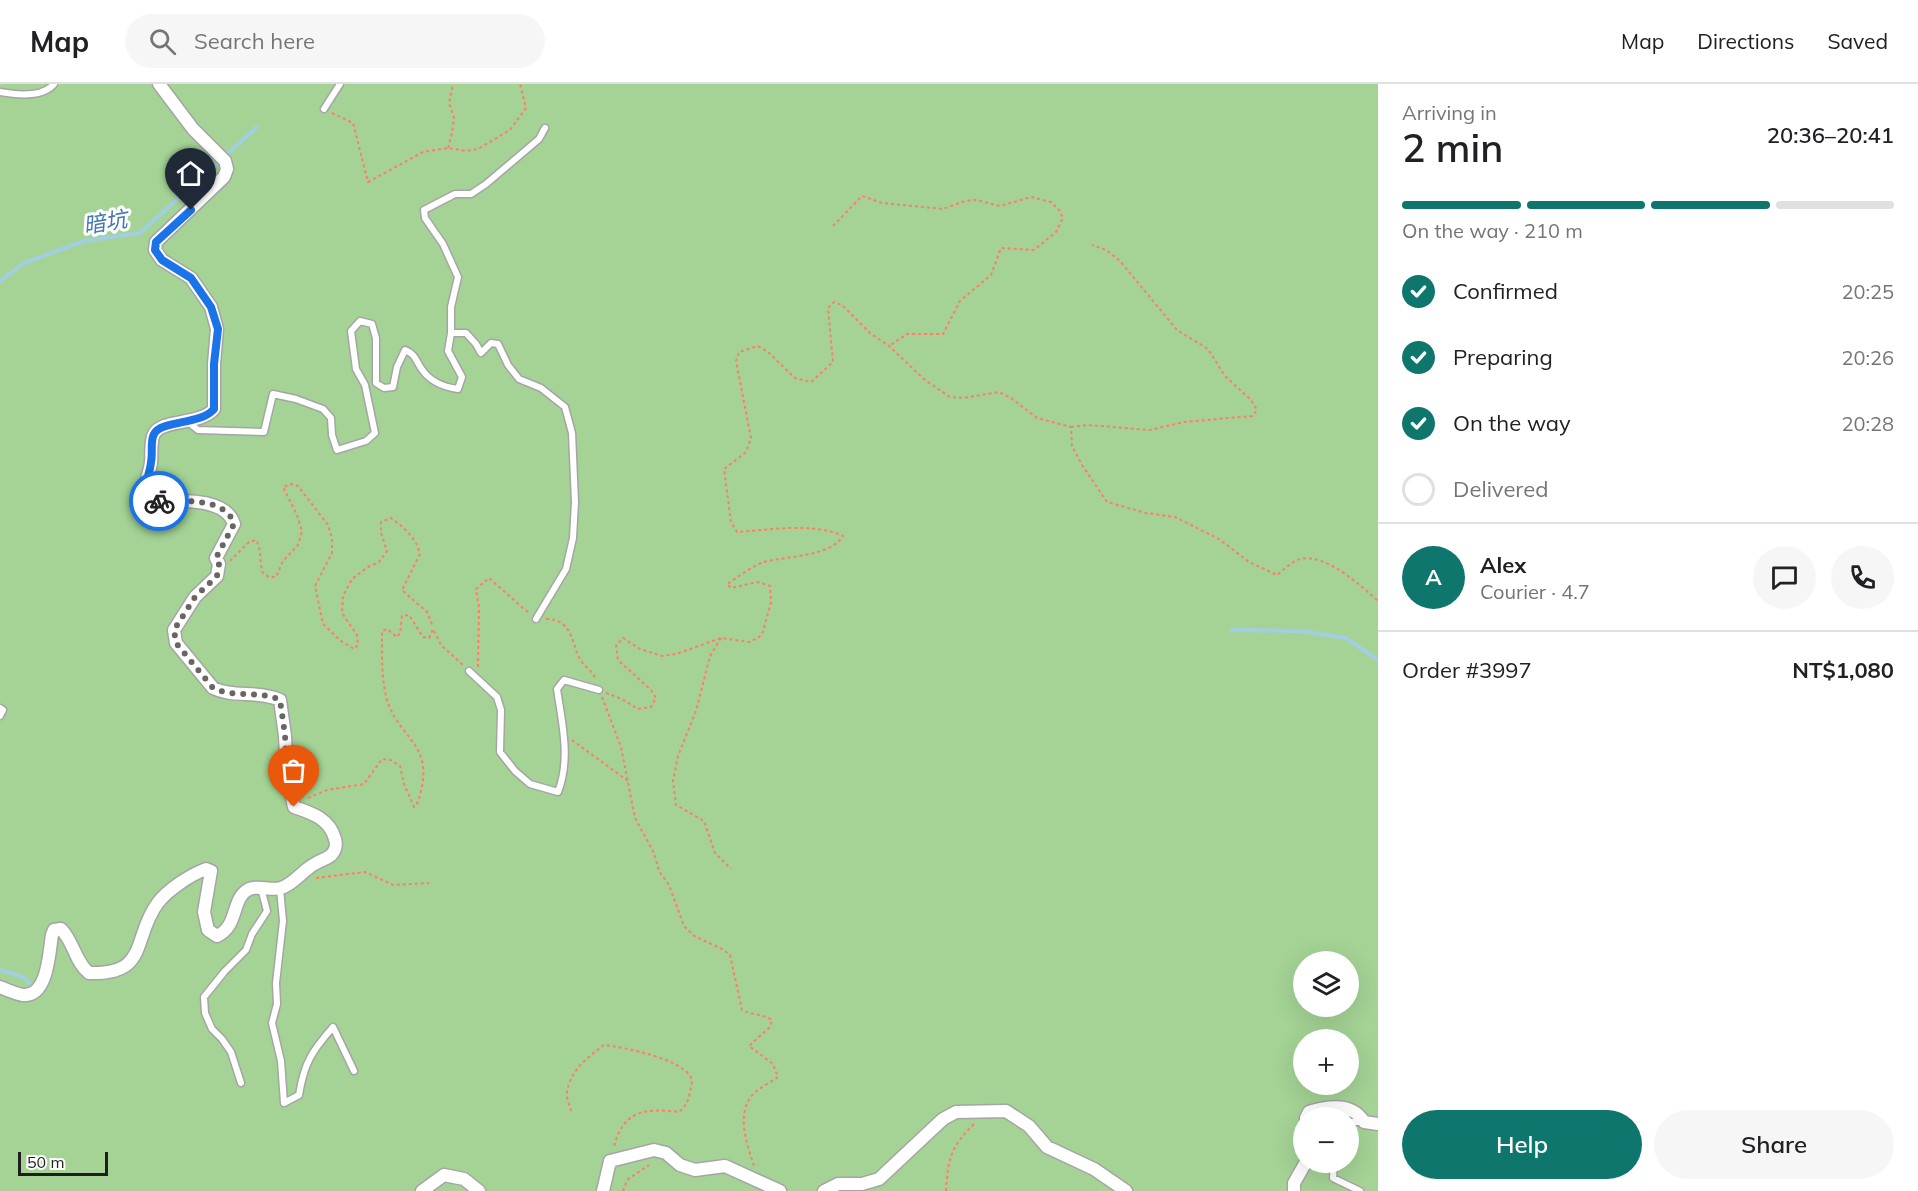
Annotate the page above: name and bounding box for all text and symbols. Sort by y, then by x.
search box [125,14,545,68]
text: Map [30,24,89,59]
icon: search [146,25,179,58]
text: Search here [194,27,315,55]
text: Map [1621,28,1664,54]
text: Directions [1697,28,1794,54]
text: Saved [1827,28,1888,54]
text: Arriving in [1402,100,1497,125]
text: 20:36–20:41 [1767,121,1894,149]
text: 2 min [1402,123,1503,172]
pin [165,148,216,210]
icon: home [174,157,207,190]
water label: 暗坑 [81,204,132,240]
text: On the way · 210 m [1402,218,1583,243]
icon: check [1402,275,1435,308]
text: Confirmed [1453,277,1558,305]
text: 20:25 [1841,279,1894,304]
icon: check [1402,341,1435,374]
text: Preparing [1453,343,1553,371]
text: 20:26 [1841,345,1894,370]
icon: check [1402,407,1435,440]
text: On the way [1453,409,1571,437]
text: 20:28 [1841,411,1894,436]
courier [129,471,189,531]
text: Delivered [1453,475,1548,503]
icon: bike [143,485,176,518]
button: chat [1753,546,1816,609]
button: phone [1831,546,1894,609]
text: Alex [1480,551,1526,579]
text: A [1425,563,1442,591]
text: Courier · 4.7 [1480,579,1590,604]
text: Order #3997 [1402,656,1532,684]
text: NT$1,080 [1792,656,1894,684]
pin [268,745,319,807]
icon: bag [277,754,310,787]
map controls [1293,951,1359,1173]
button: layers [1293,951,1359,1017]
button: + [1293,1029,1359,1095]
button: − [1293,1107,1359,1173]
button: Help [1402,1110,1642,1179]
button: Share [1654,1110,1894,1179]
scale bar [18,1149,108,1176]
text: 50 m [27,1152,64,1172]

